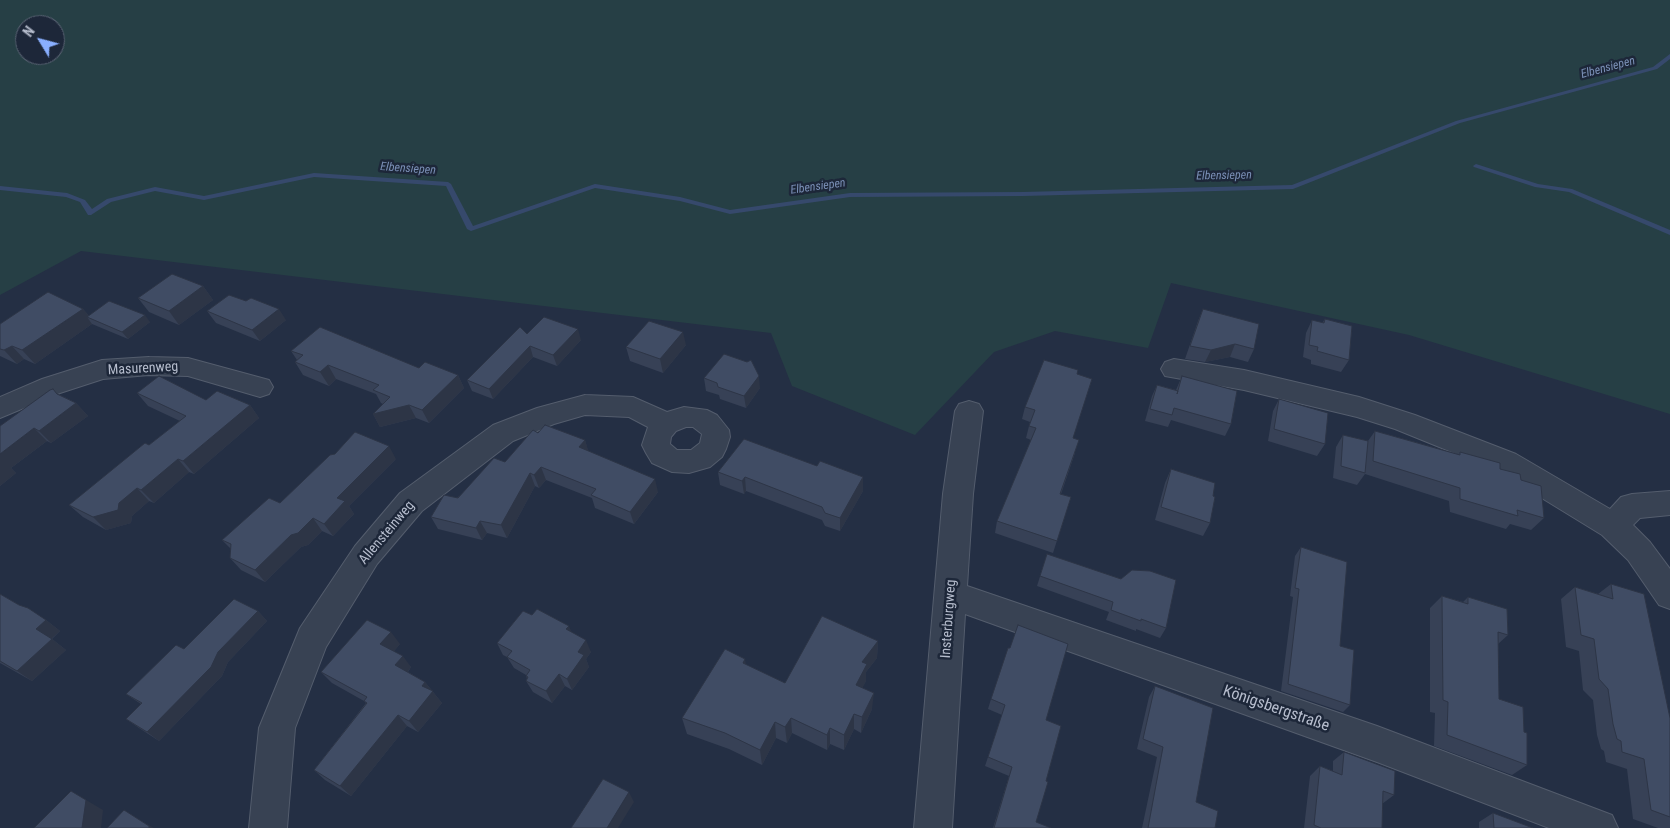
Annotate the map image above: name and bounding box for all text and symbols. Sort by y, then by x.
north arrow [15,15,65,65]
text: N [20,23,38,40]
water label: Elbensiepen [1579,54,1637,82]
water label: Elbensiepen [380,160,436,178]
water label: Elbensiepen [1196,168,1252,184]
water label: Elbensiepen [789,176,847,198]
street label: Masurenweg [107,359,179,379]
street label: Allensteinweg [356,498,418,568]
street label: Insterburgweg [938,579,960,659]
street label: Königsbergstraße [1220,682,1332,736]

